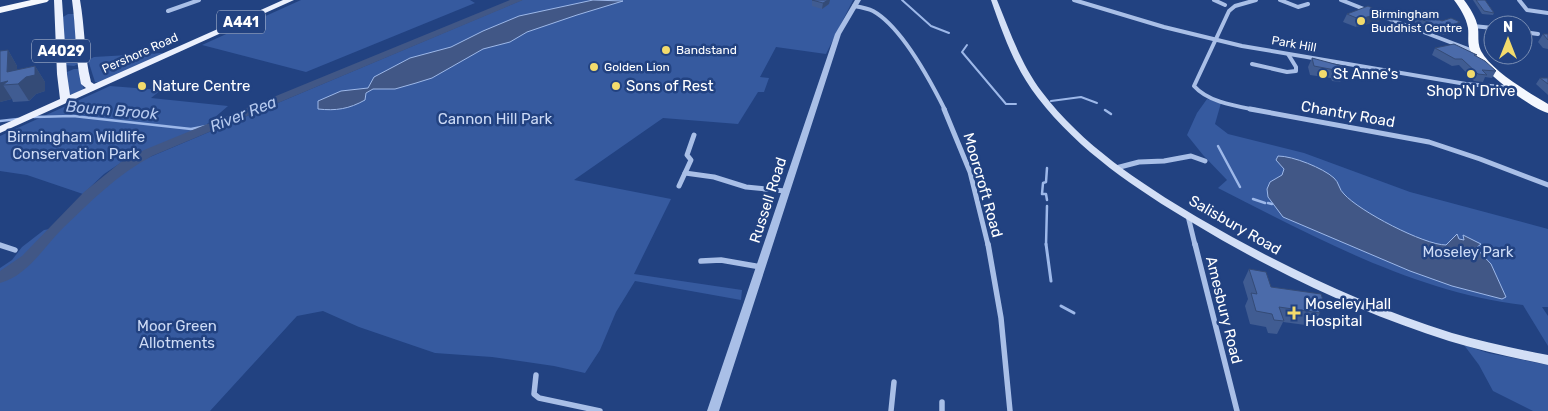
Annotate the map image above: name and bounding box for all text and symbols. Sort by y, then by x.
place label: Birmingham Buddhist Centre [1371,7,1463,35]
road number: A441 [217,11,265,34]
marker: Birmingham Buddhist Centre [1355,15,1367,27]
north arrow [1483,15,1533,65]
text: N [1503,19,1513,36]
street label: Pershore Road [100,30,180,76]
street label: Park Hill [1271,33,1317,55]
road number: A4029 [32,40,90,62]
place label: Bandstand [676,43,737,57]
marker: Bandstand [660,44,672,56]
place label: Golden Lion [604,60,670,74]
marker: Golden Lion [588,61,600,73]
place label: St Anne's [1333,65,1399,83]
marker: St Anne's [1317,68,1329,80]
marker: Shop'N Drive [1465,68,1477,80]
place label: Nature Centre [152,77,250,95]
place label: Sons of Rest [626,77,714,95]
marker: Nature Centre [136,80,148,92]
marker: Sons of Rest [610,80,622,92]
place label: Shop'N Drive [1427,82,1515,100]
water label: River Rea [207,92,279,136]
water label: Bourn Brook [65,96,160,124]
street label: Chantry Road [1300,97,1396,131]
park label: Cannon Hill Park [438,110,552,128]
park label: Birmingham Wildlife Conservation Park [7,128,145,163]
street label: Moorcroft Road [959,131,1007,239]
street label: Russell Road [746,155,790,245]
street label: Salisbury Road [1186,191,1284,259]
park label: Moseley Park [1422,243,1514,261]
street label: Amesbury Road [1202,254,1246,366]
place label: Moseley Hall Hospital [1305,295,1391,330]
marker: Moseley Hall Hospital [1287,306,1301,320]
park label: Moor Green Allotments [137,317,217,352]

